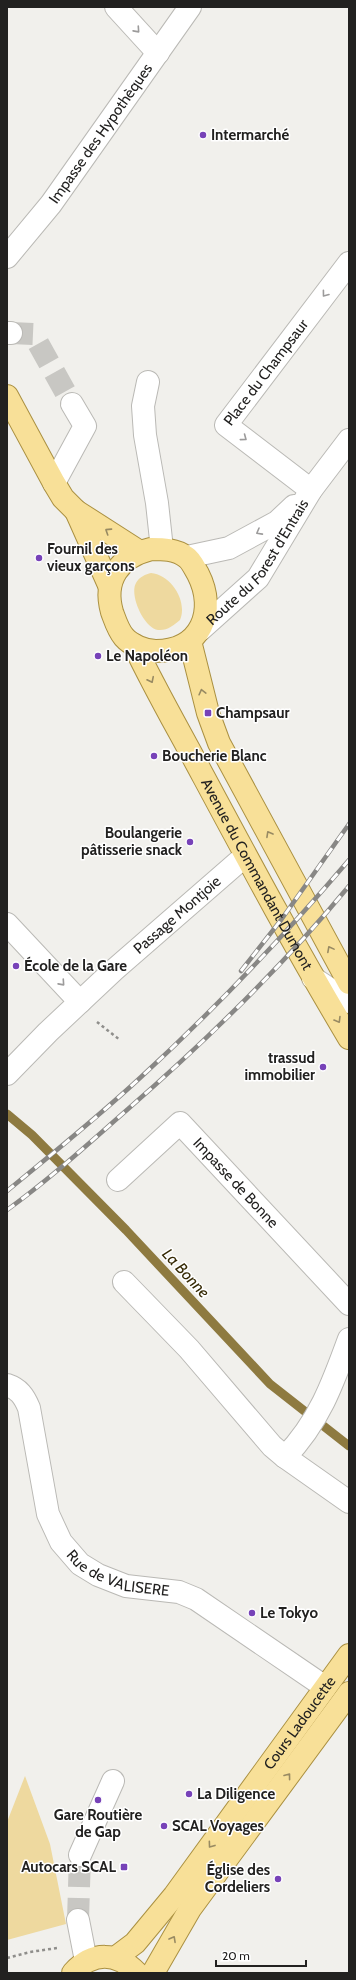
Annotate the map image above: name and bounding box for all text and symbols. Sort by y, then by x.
one-way arrow [132,25,140,33]
street label: Impasse des Hypothèques [45,60,156,207]
place label: Intermarché [211,126,290,144]
marker: Intermarché [198,130,208,140]
one-way arrow [323,290,330,297]
street label: Place du Champsaur [220,316,312,429]
one-way arrow [239,433,246,440]
street label: Route du Forest d'Entrais [203,496,312,629]
one-way arrow [105,528,112,536]
one-way arrow [256,528,263,535]
place label: Fournil des vieux garçons [47,540,135,575]
marker: Fournil des vieux garçons [34,553,44,563]
place label: Le Napoléon [106,647,188,665]
marker: Le Napoléon [93,651,103,661]
one-way arrow [146,675,153,683]
one-way arrow [198,689,207,696]
place label: Champsaur [216,704,290,722]
marker: Champsaur [203,708,213,718]
place label: Boucherie Blanc [162,747,267,765]
marker: Boucherie Blanc [149,751,159,761]
street label: Avenue du Commandant Dumont [197,775,316,973]
place label: Boulangerie pâtisserie snack [81,824,183,859]
one-way arrow [266,831,274,838]
marker: Boulangerie pâtisserie snack [185,837,195,847]
street label: Passage Montjoie [130,872,225,958]
one-way arrow [328,946,335,953]
place label: École de la Gare [24,956,127,975]
marker: École de la Gare [11,961,21,971]
one-way arrow [58,979,65,986]
one-way arrow [333,1016,341,1023]
place label: trassud immobilier [244,1049,315,1084]
marker: trassud immobilier [318,1062,328,1072]
street label: Impasse de Bonne [189,1134,283,1232]
water label: La Bonne [158,1244,214,1302]
street label: Rue de VALISERE [63,1546,170,1600]
place label: Le Tokyo [260,1604,318,1622]
marker: Le Tokyo [247,1608,257,1618]
street label: Cours Ladoucette [260,1673,340,1773]
one-way arrow [283,1773,291,1780]
place label: La Diligence [197,1785,275,1803]
marker: La Diligence [184,1789,194,1799]
marker: Gare Routière de Gap [93,1795,103,1805]
place label: Gare Routière de Gap [54,1806,142,1841]
place label: SCAL Voyages [172,1817,264,1835]
marker: SCAL Voyages [159,1821,169,1831]
one-way arrow [209,1840,216,1847]
place label: Autocars SCAL [21,1858,116,1876]
place label: Église des Cordeliers [205,1860,270,1896]
marker: Autocars SCAL [119,1862,129,1872]
marker: Église des Cordeliers [273,1874,283,1884]
one-way arrow [168,1936,175,1944]
scale bar [216,1942,306,1968]
text: 20 m [222,1948,250,1963]

